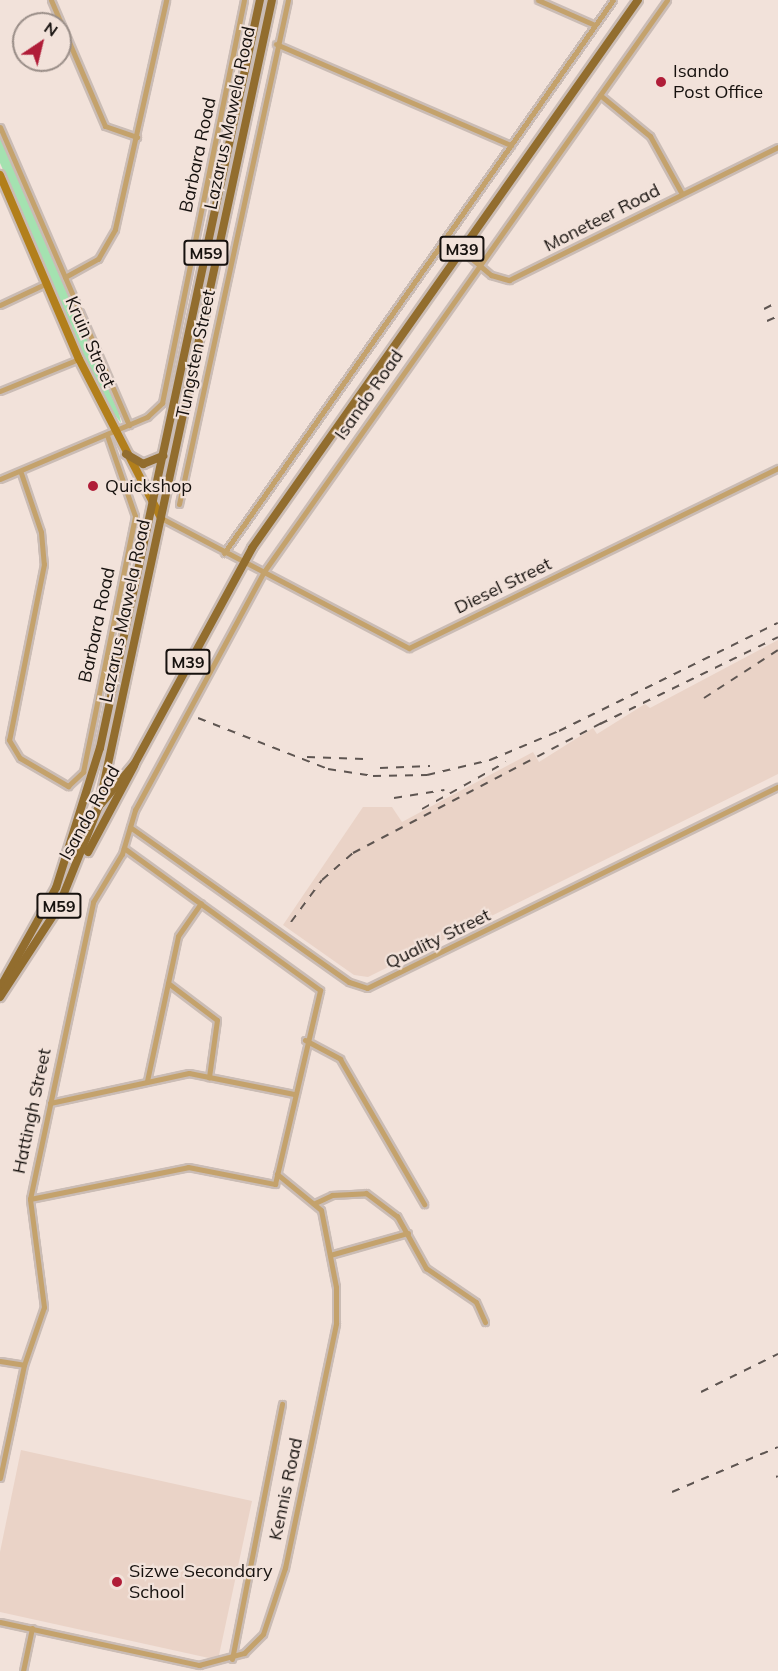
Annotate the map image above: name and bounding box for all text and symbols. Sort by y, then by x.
north arrow [12,12,72,72]
text: N [40,17,62,41]
street label: Lazarus Mawela Road [200,25,260,211]
place label: Isando Post Office [673,61,763,104]
marker: Isando Post Office [654,75,668,89]
street label: Barbara Road [175,95,221,215]
street label: Moneteer Road [540,180,664,256]
road number: M39 [438,236,486,262]
road number: M59 [182,240,230,266]
street label: Tungsten Street [172,288,220,420]
street label: Kruin Street [60,293,120,391]
street label: Isando Road [330,346,408,444]
place label: Quickshop [105,475,192,497]
marker: Quickshop [86,479,100,493]
street label: Lazarus Mawela Road [95,518,155,704]
street label: Diesel Street [451,553,555,619]
street label: Barbara Road [74,565,120,685]
road number: M39 [164,649,212,675]
street label: Isando Road [55,762,125,864]
road number: M59 [35,893,83,919]
street label: Quality Street [382,904,494,974]
street label: Hattingh Street [8,1046,56,1176]
street label: Kennis Road [265,1436,307,1542]
place label: Sizwe Secondary School [129,1561,273,1604]
marker: Sizwe Secondary School [110,1575,124,1589]

